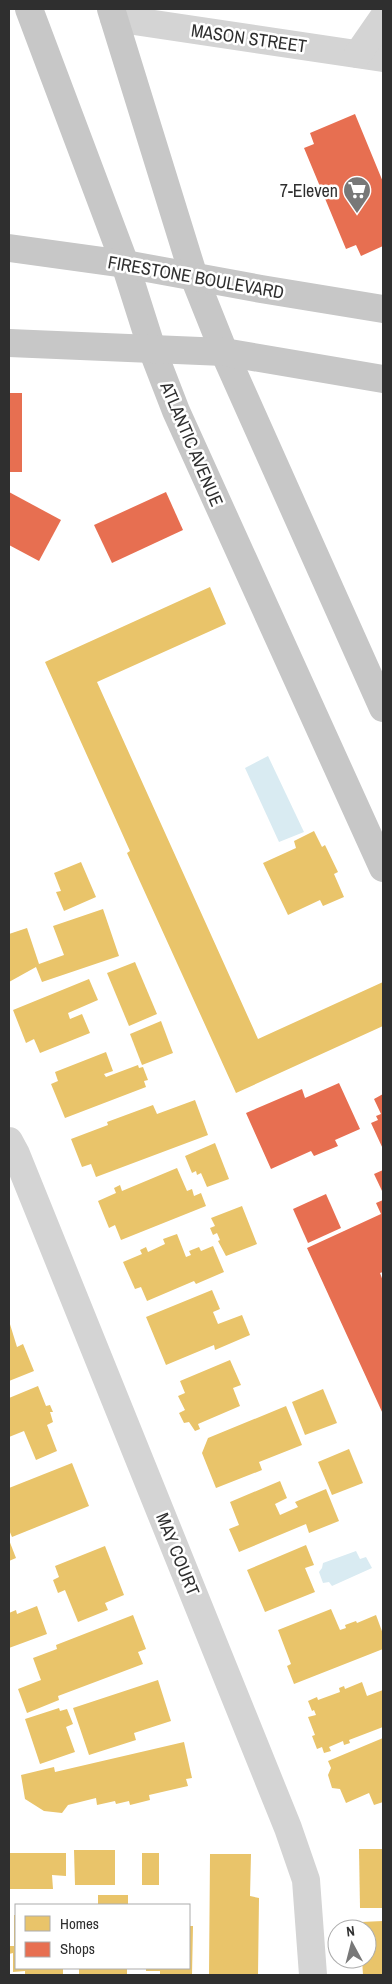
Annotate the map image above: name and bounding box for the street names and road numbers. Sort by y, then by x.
street label: MASON STREET [190,18,308,58]
street label: FIRESTONE BOULEVARD [106,249,286,305]
street label: ATLANTIC AVENUE [154,377,230,510]
street label: MAY COURT [150,1509,206,1599]

